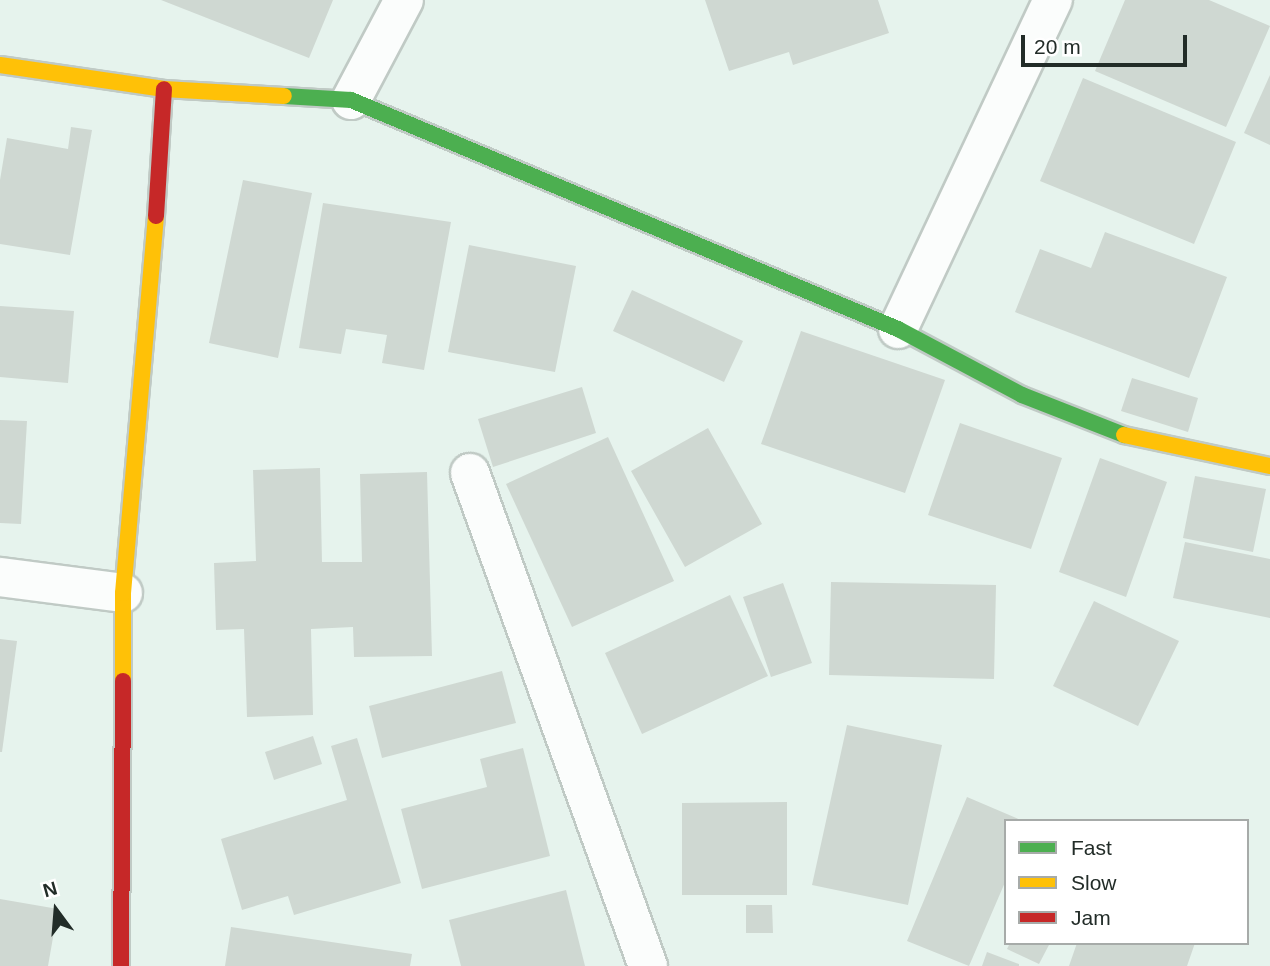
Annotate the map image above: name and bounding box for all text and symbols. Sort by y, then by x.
scale bar [1025,21,1191,65]
text: 20 m [1034,35,1081,58]
legend [1004,819,1249,945]
text: Fast [1071,836,1112,859]
text: Slow [1071,871,1117,894]
north arrow [21,875,91,945]
text: N [41,877,60,901]
text: Jam [1071,906,1111,929]

